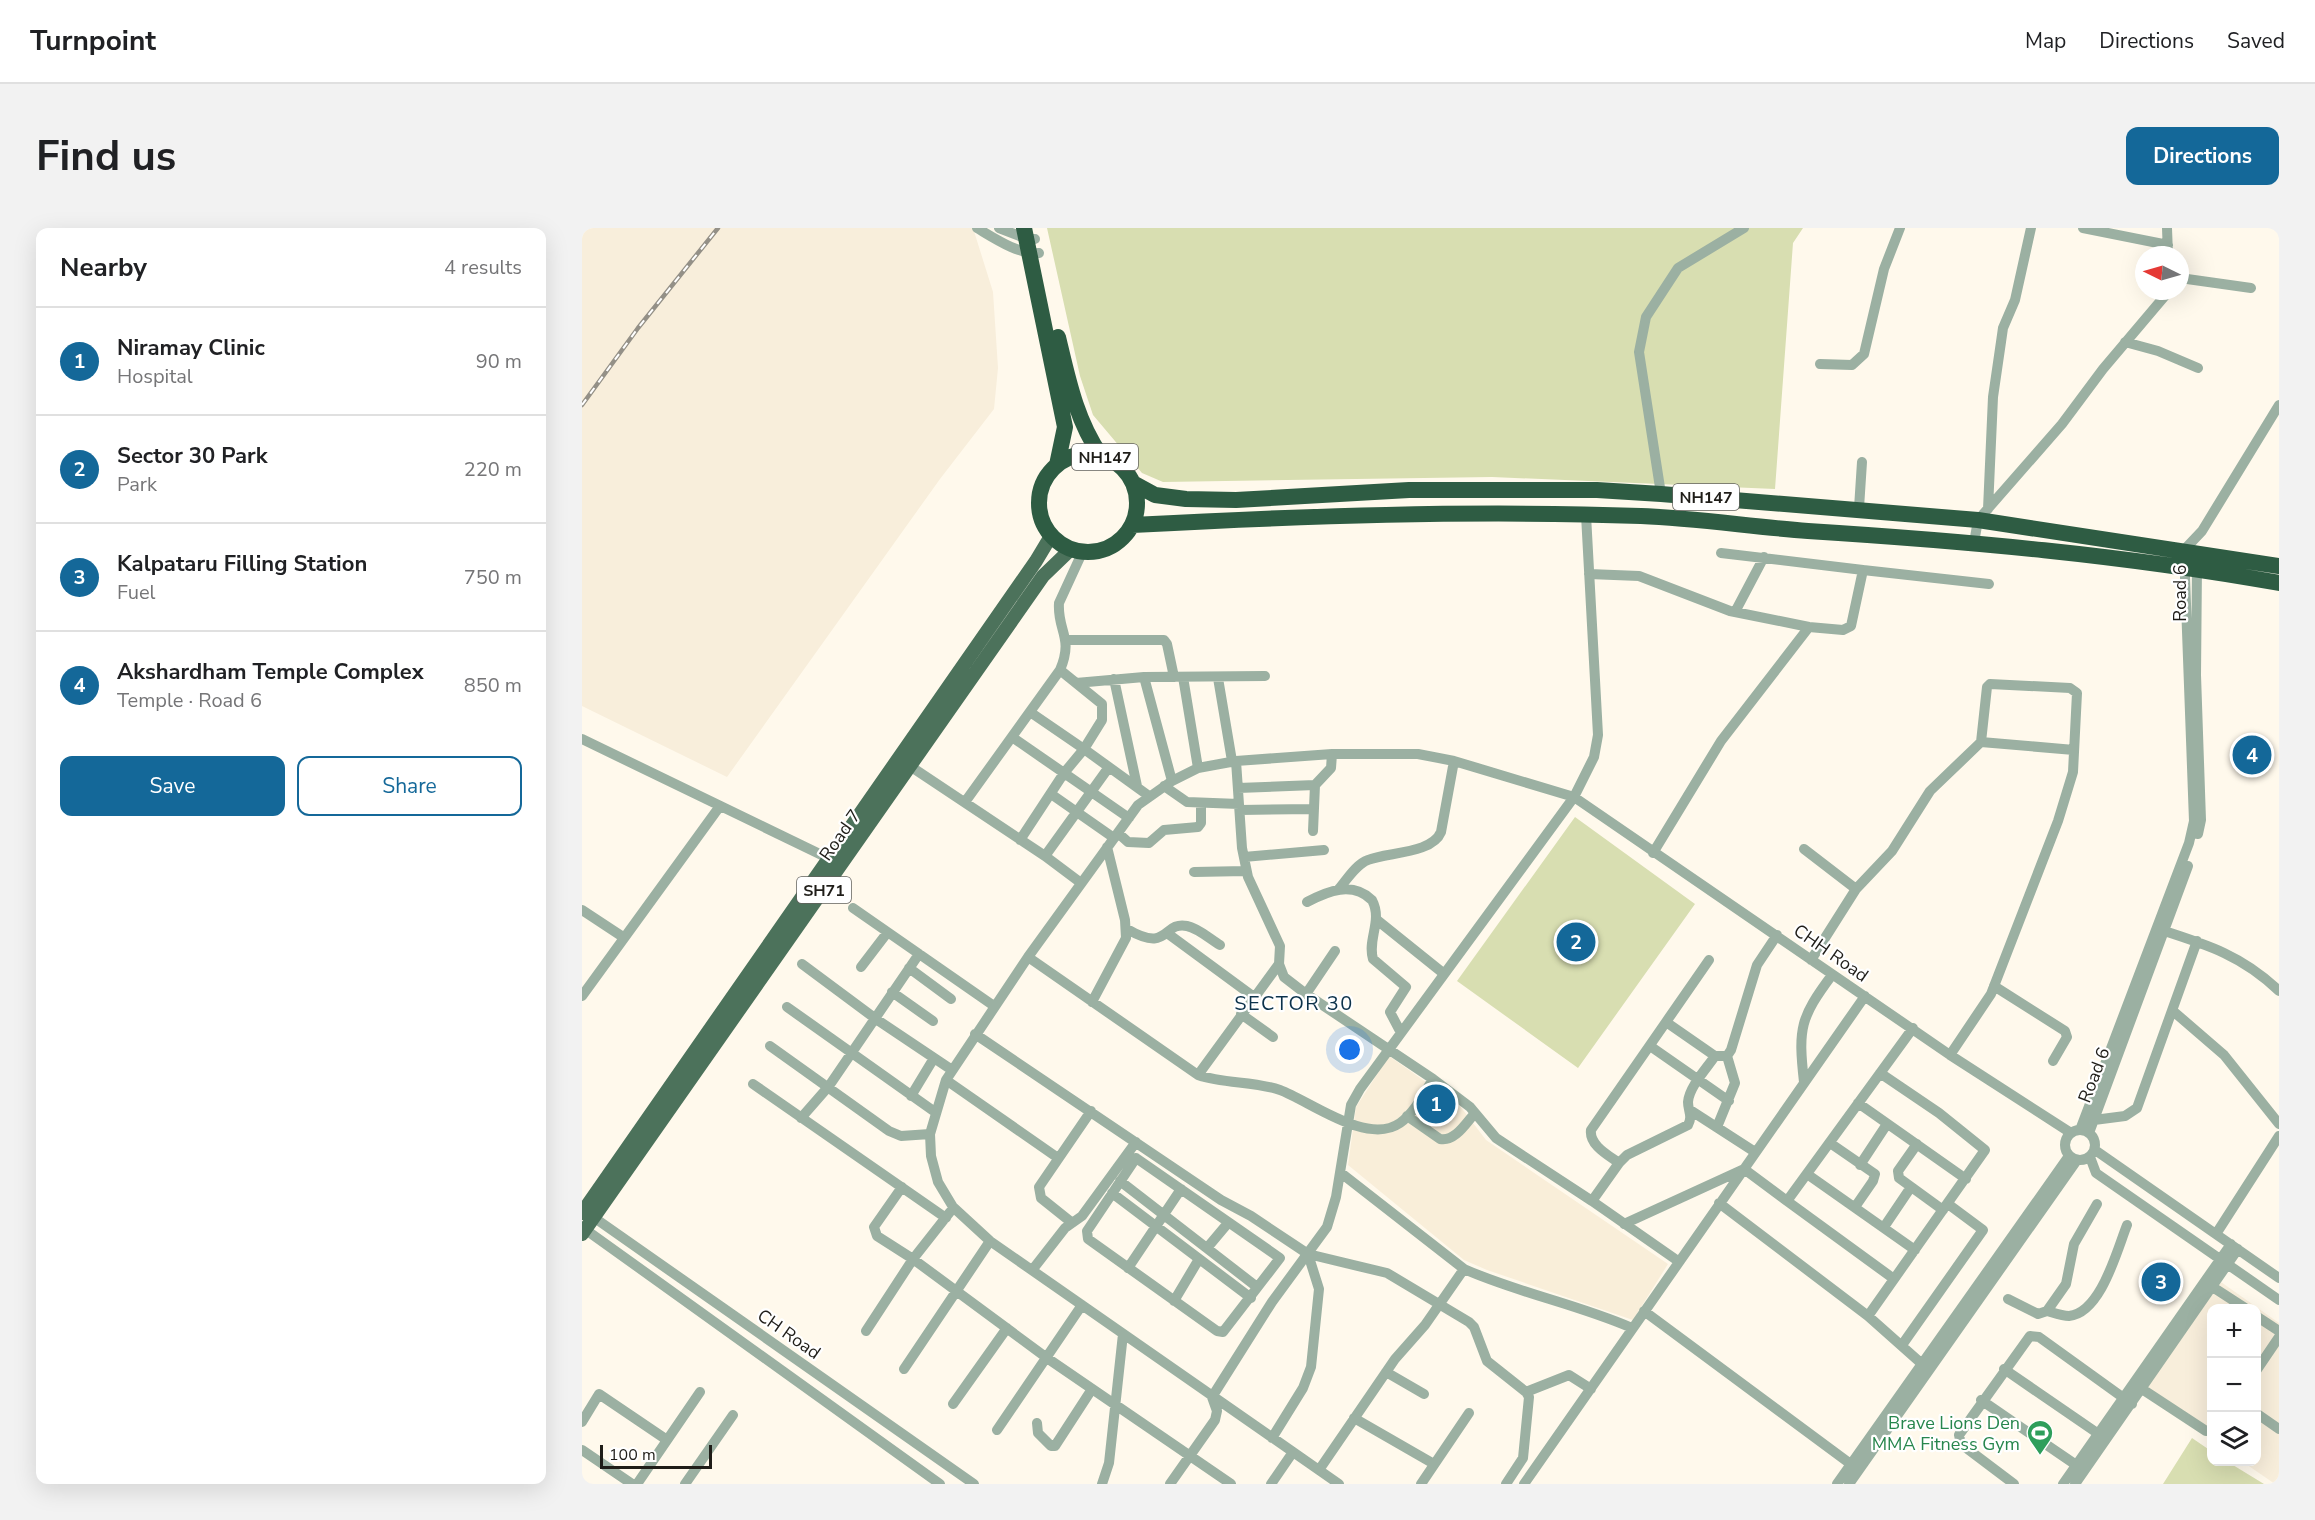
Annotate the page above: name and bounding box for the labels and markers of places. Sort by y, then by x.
pin: 4 [2232,732,2272,778]
pin: 2 [1556,920,1596,964]
pin: 1 [1416,1082,1456,1126]
pin: 3 [2142,1260,2180,1304]
place label: Brave Lions Den MMA Fitness Gym [1872,1411,2020,1456]
sports icon: Brave Lions Den MMA Fitness Gym [2025,1418,2055,1456]

